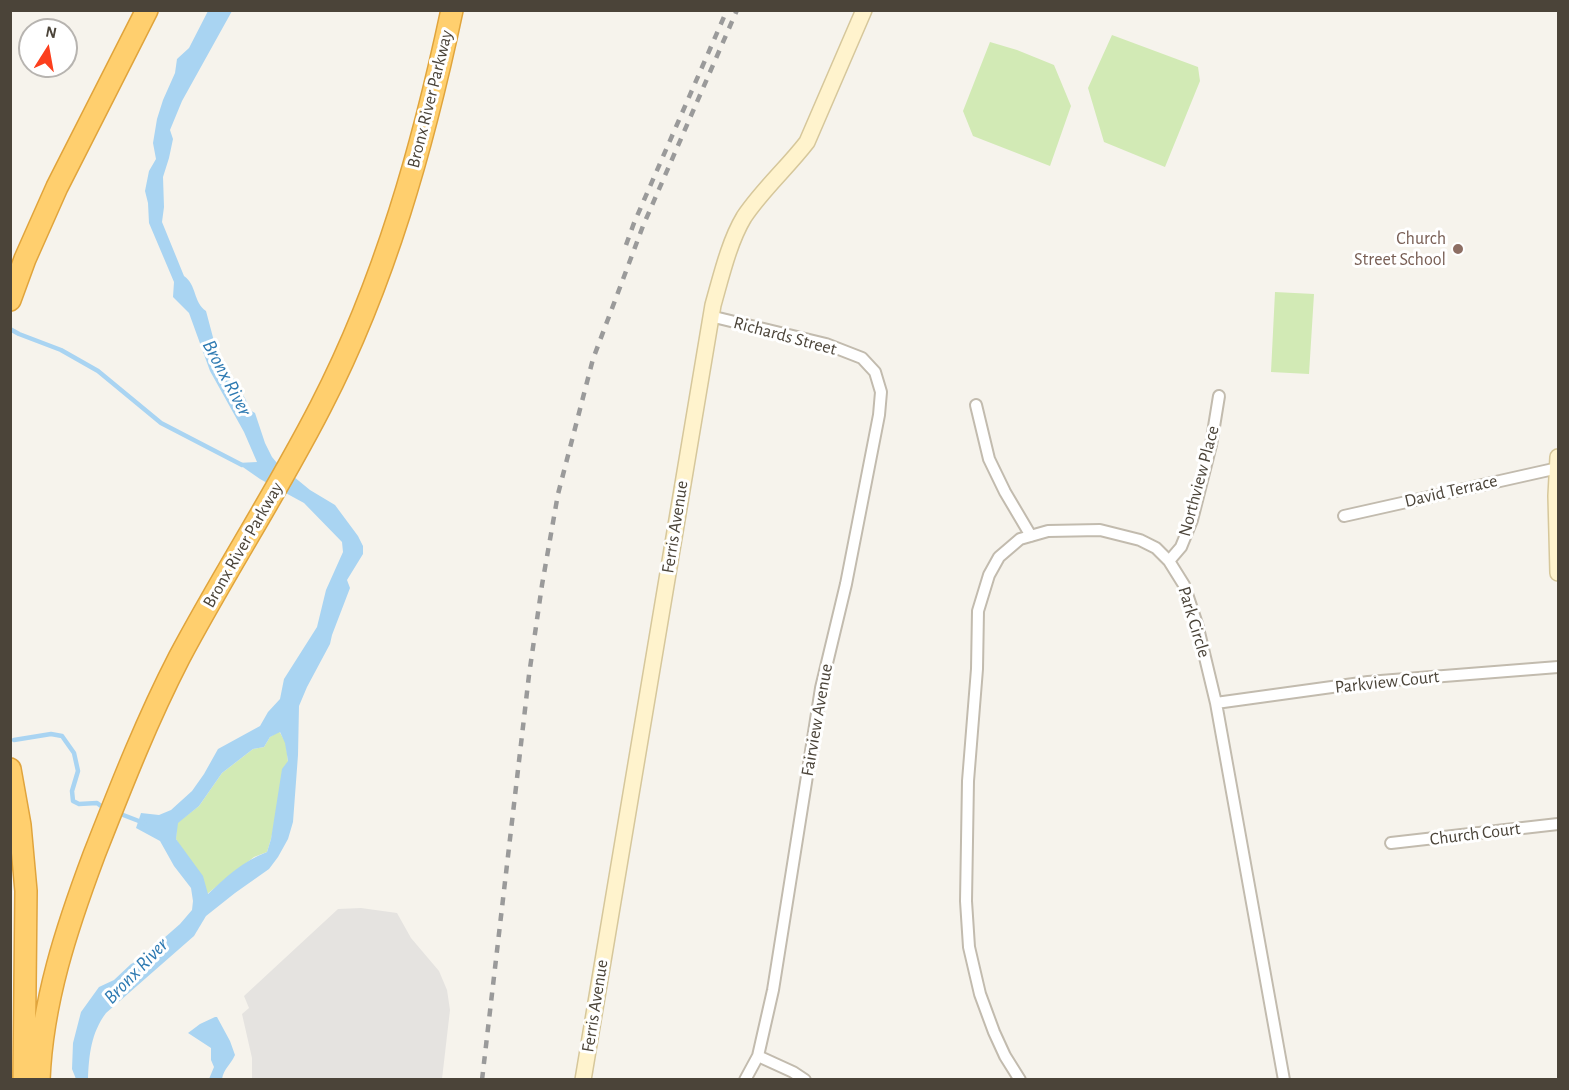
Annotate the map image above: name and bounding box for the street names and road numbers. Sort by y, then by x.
street label: Bronx River Parkway [402,28,458,170]
street label: Richards Street [731,312,839,360]
street label: Northview Place [1174,423,1224,539]
street label: David Terrace [1402,470,1500,512]
street label: Bronx River Parkway [198,478,288,612]
street label: Ferris Avenue [657,479,693,575]
street label: Park Circle [1173,584,1215,660]
street label: Fairview Avenue [796,662,838,778]
street label: Parkview Court [1334,666,1440,698]
street label: Church Court [1428,818,1522,850]
street label: Ferris Avenue [577,958,613,1054]

